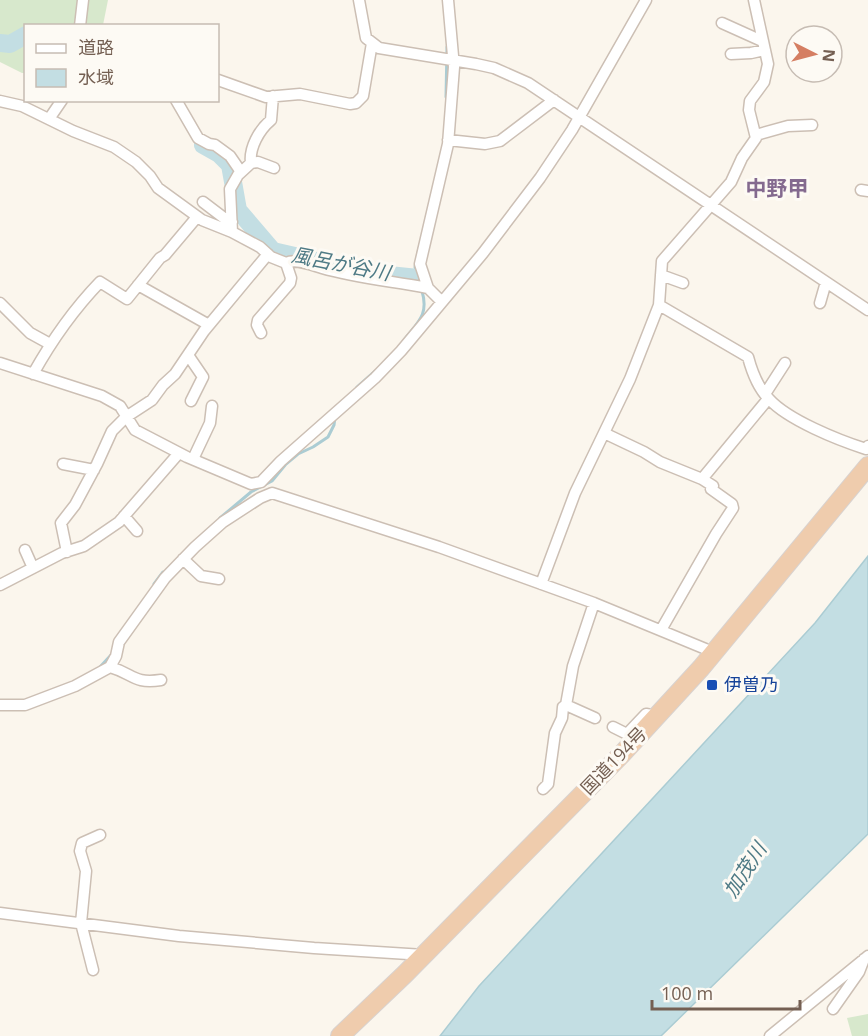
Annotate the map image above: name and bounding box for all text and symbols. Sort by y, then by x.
legend [24,24,219,102]
north arrow [784,24,844,84]
text: 道路 [78,35,114,59]
text: N [817,48,841,63]
text: 水域 [78,65,114,89]
district label: 中野甲 [746,174,809,202]
water label: 風呂が谷川 [289,241,395,287]
place label: 伊曽乃 [724,672,778,696]
marker: 伊曽乃 [705,678,719,692]
street label: 国道194号 [575,721,651,799]
water label: 加茂川 [717,836,773,902]
scale bar [652,973,800,1011]
text: 100 m [661,981,713,1005]

